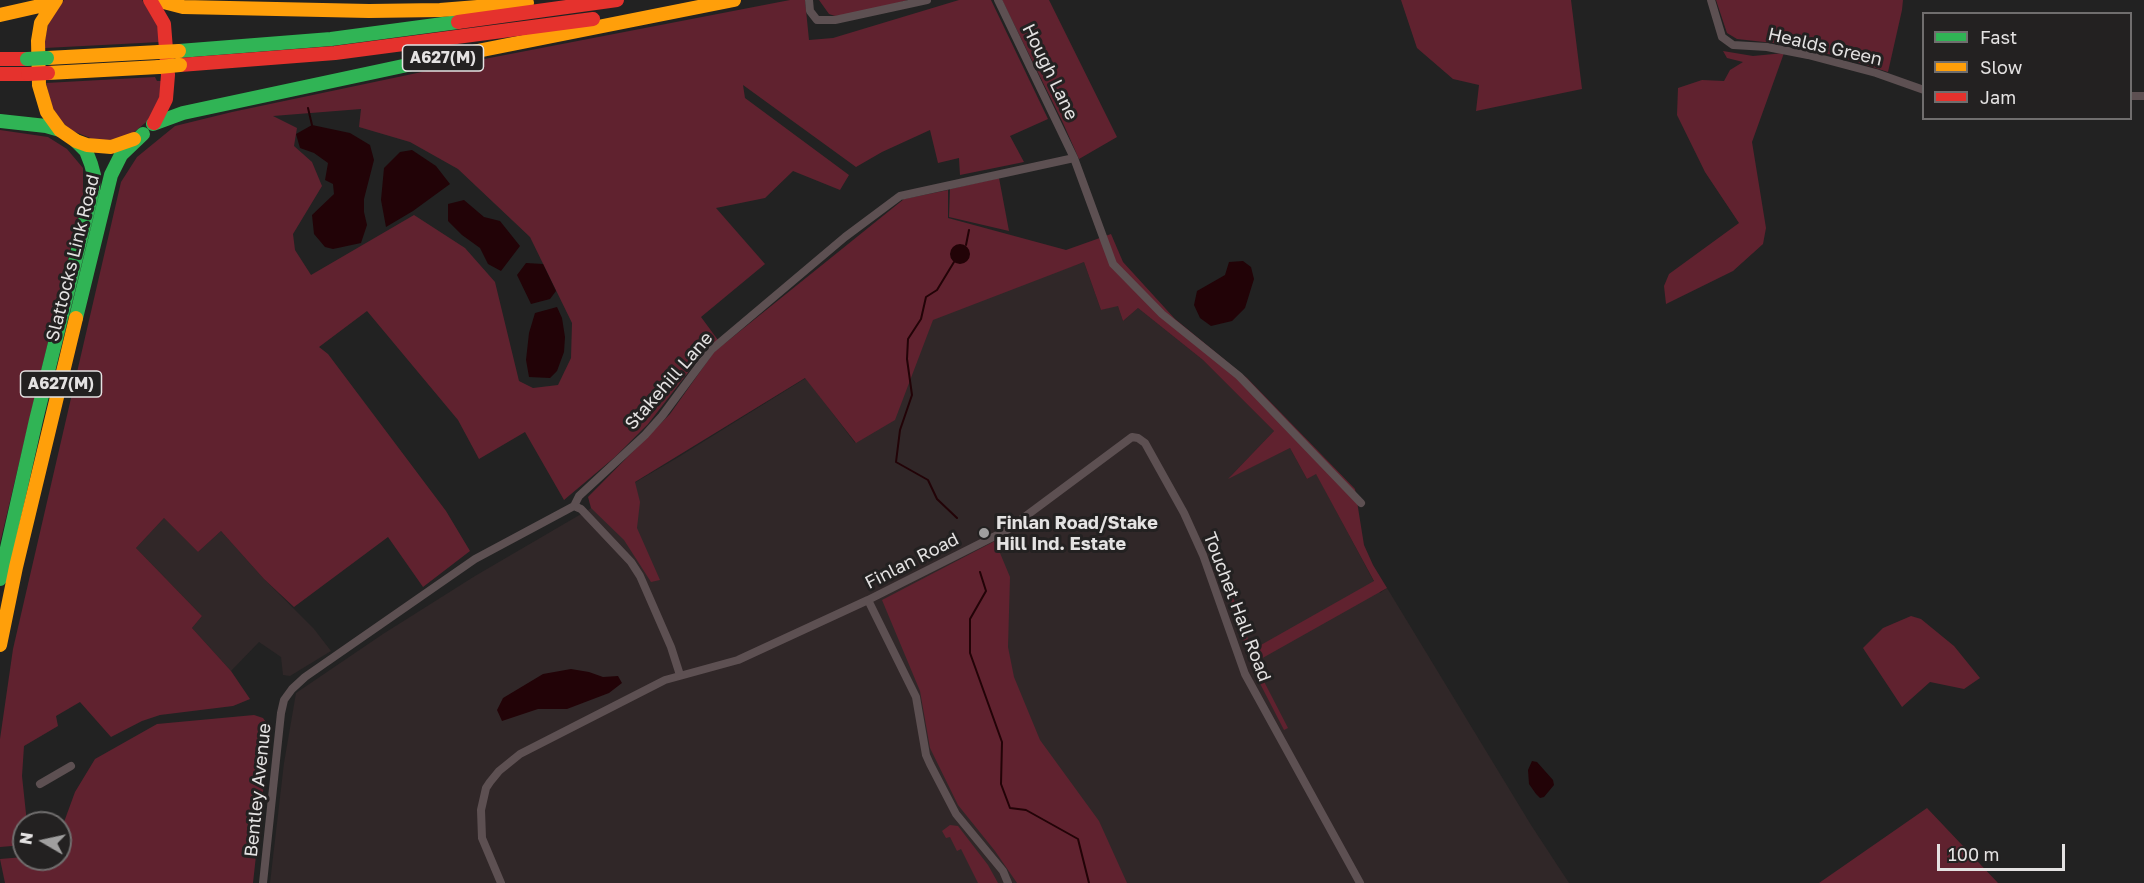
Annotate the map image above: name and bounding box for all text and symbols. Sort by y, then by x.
legend [1922,12,2132,120]
street label: Hough Lane [1017,20,1083,124]
street label: Healds Green [1766,23,1884,71]
text: Fast [1980,26,2017,48]
road number: A627(M) [402,45,484,71]
text: Slow [1980,56,2022,78]
text: Jam [1980,86,2016,108]
street label: Slattocks Link Road [42,172,104,344]
street label: Stakehill Lane [621,328,717,434]
road number: A627(M) [20,371,101,397]
place label: Finlan Road/Stake Hill Ind. Estate [996,512,1158,554]
marker: Finlan Road/Stake Hill Ind. Estate [977,526,991,540]
street label: Finlan Road [862,528,962,594]
street label: Touchet Hall Road [1199,529,1275,685]
street label: Bentley Avenue [240,722,276,858]
north arrow [12,811,72,871]
text: N [15,831,37,846]
scale bar [1940,832,2068,870]
text: 100 m [1948,843,1999,865]

